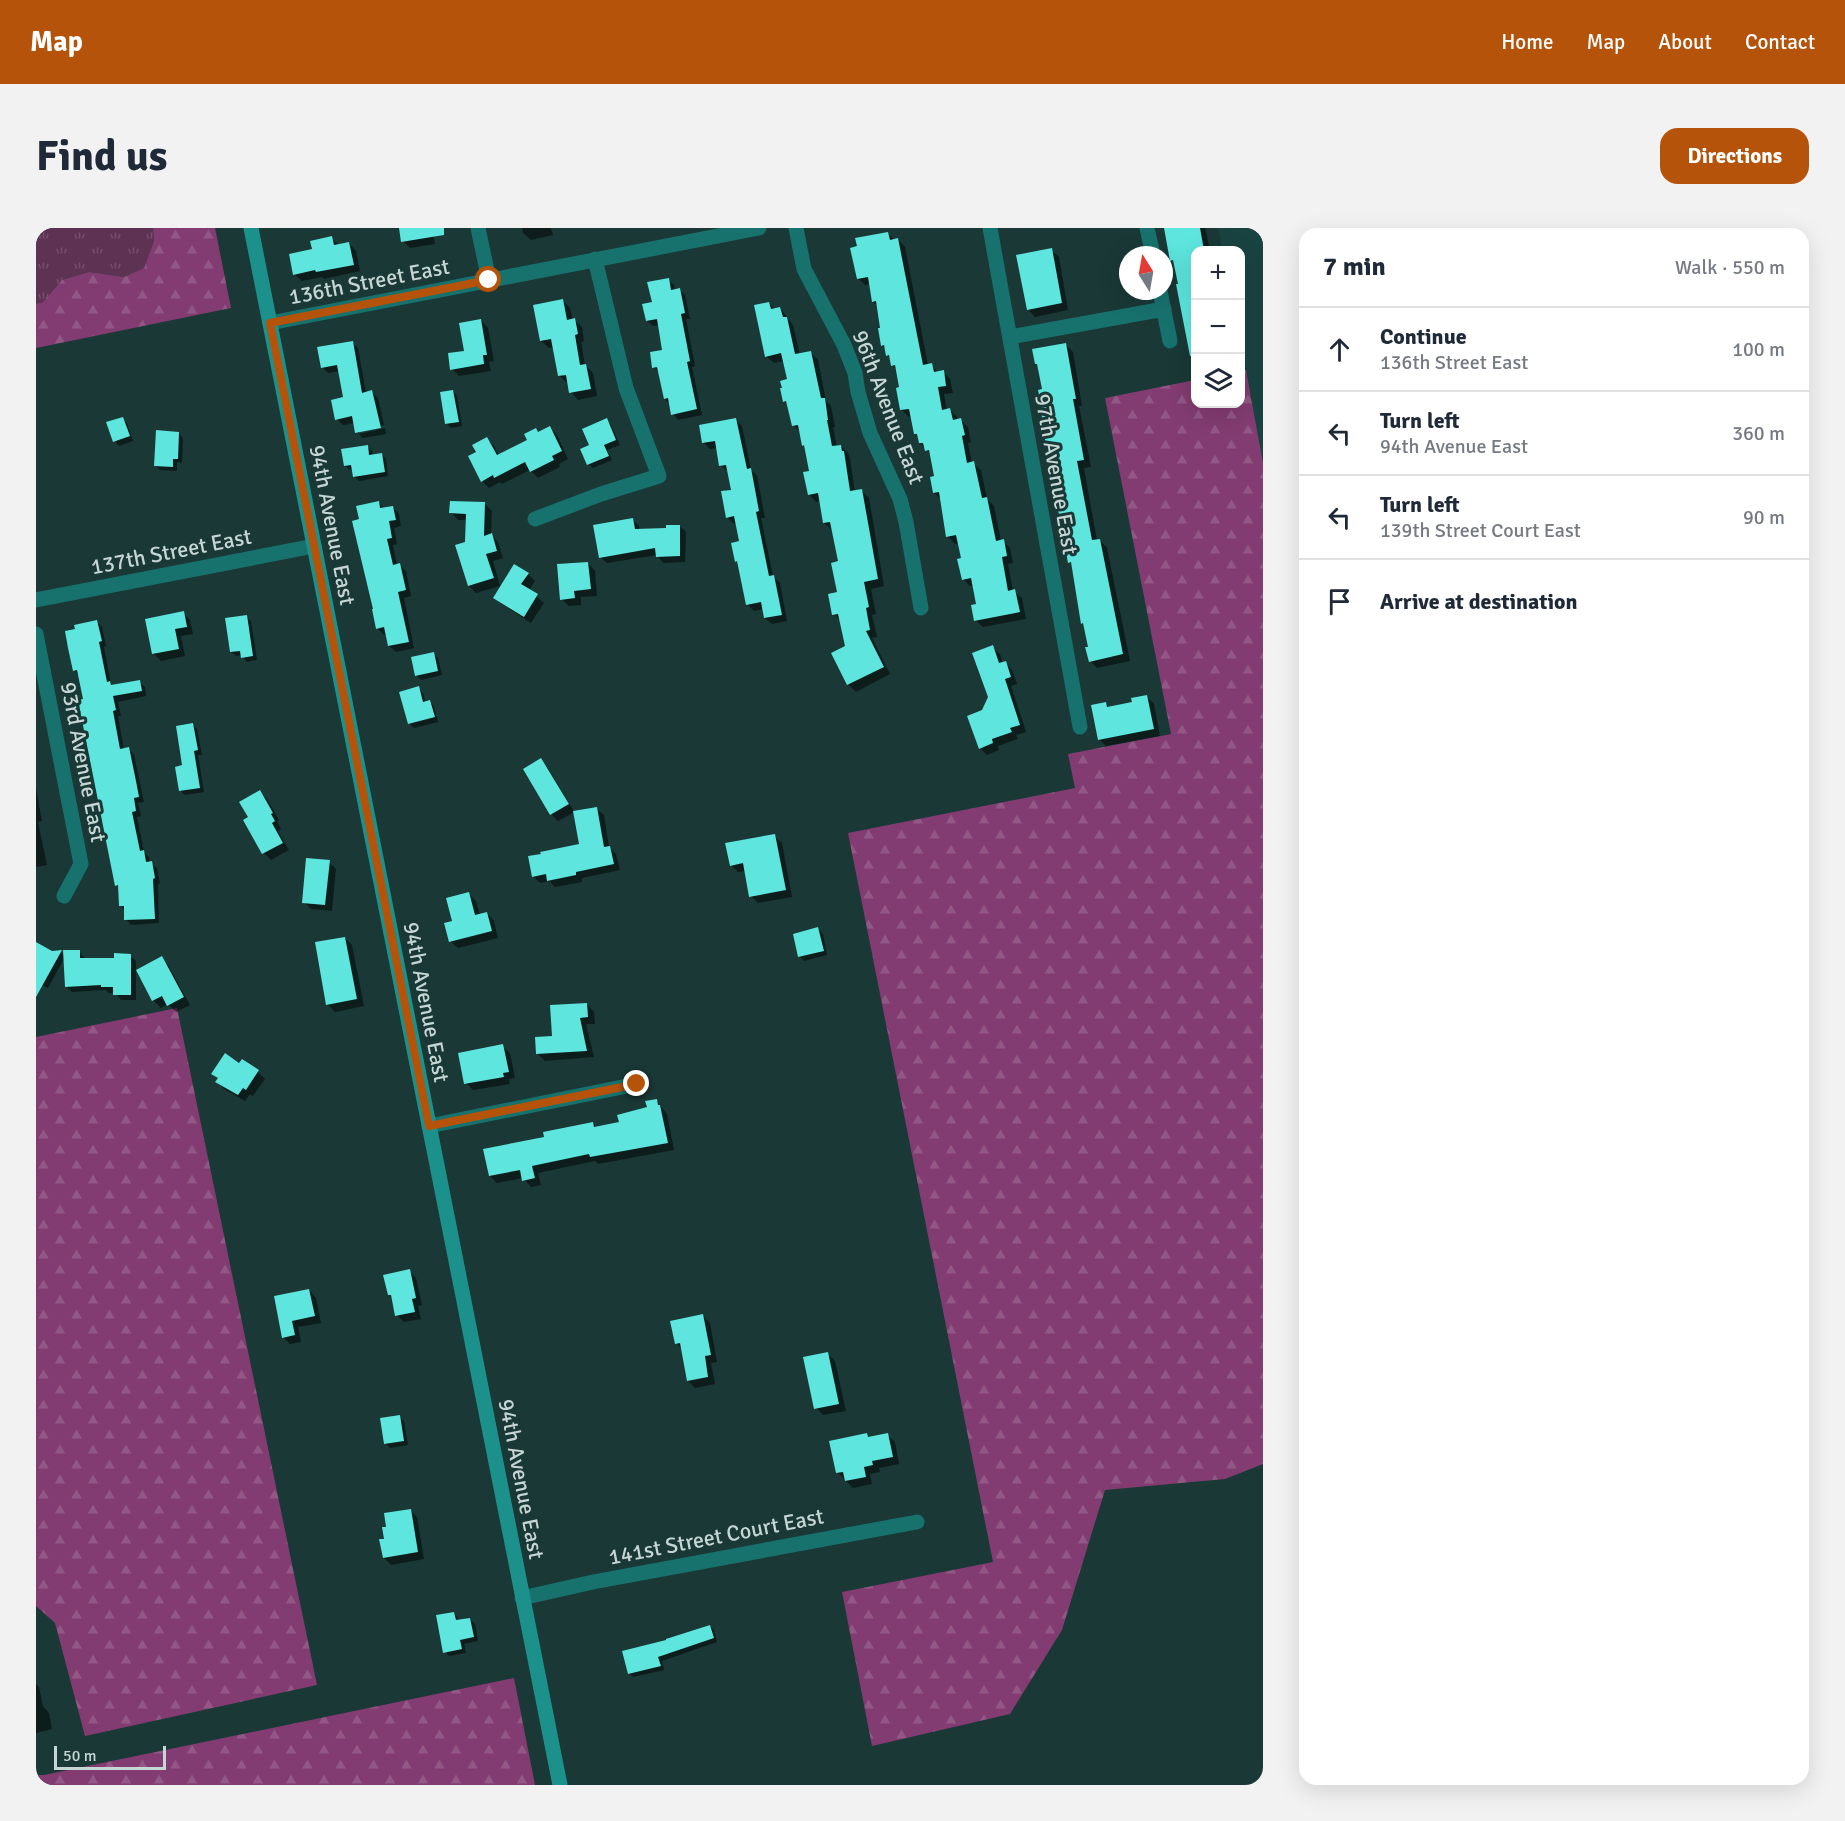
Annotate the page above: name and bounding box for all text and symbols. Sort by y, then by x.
text: Map [30,25,83,59]
text: Home [1501,29,1554,55]
text: Map [1587,29,1625,55]
text: About [1658,29,1712,55]
text: Contact [1745,29,1815,55]
button: Directions [1660,128,1809,184]
text: Find us [36,131,167,182]
north arrow [1119,246,1173,300]
map controls [1191,246,1245,408]
button: + [1191,246,1245,300]
text: 7 min [1323,251,1386,283]
street label: 136th Street East [286,253,452,310]
text: Walk · 550 m [1675,255,1785,280]
route start [475,266,501,292]
button: − [1191,300,1245,354]
text: Continue [1380,323,1467,350]
street label: 96th Avenue East [847,326,930,488]
icon: ahead [1323,333,1356,366]
text: 100 m [1732,337,1785,362]
text: 136th Street East [1380,350,1528,375]
button: layers [1191,354,1245,408]
street label: 97th Avenue East [1029,392,1084,557]
text: Turn left [1380,407,1460,434]
icon: left [1323,417,1356,450]
text: 360 m [1732,421,1785,446]
text: 94th Avenue East [1380,434,1528,459]
street label: 94th Avenue East [304,443,361,608]
text: Turn left [1380,491,1460,518]
icon: left [1323,501,1356,534]
text: 90 m [1743,505,1785,530]
text: 139th Street Court East [1380,518,1581,543]
street label: 137th Street East [88,523,254,580]
icon: arrive [1323,585,1356,618]
text: Arrive at destination [1380,588,1577,615]
street label: 93rd Avenue East [55,680,112,845]
street label: 94th Avenue East [398,920,455,1085]
route end [623,1070,649,1096]
street label: 94th Avenue East [493,1397,550,1562]
street label: 141st Street Court East [606,1502,826,1571]
scale bar [54,1743,166,1770]
text: 50 m [63,1746,97,1766]

